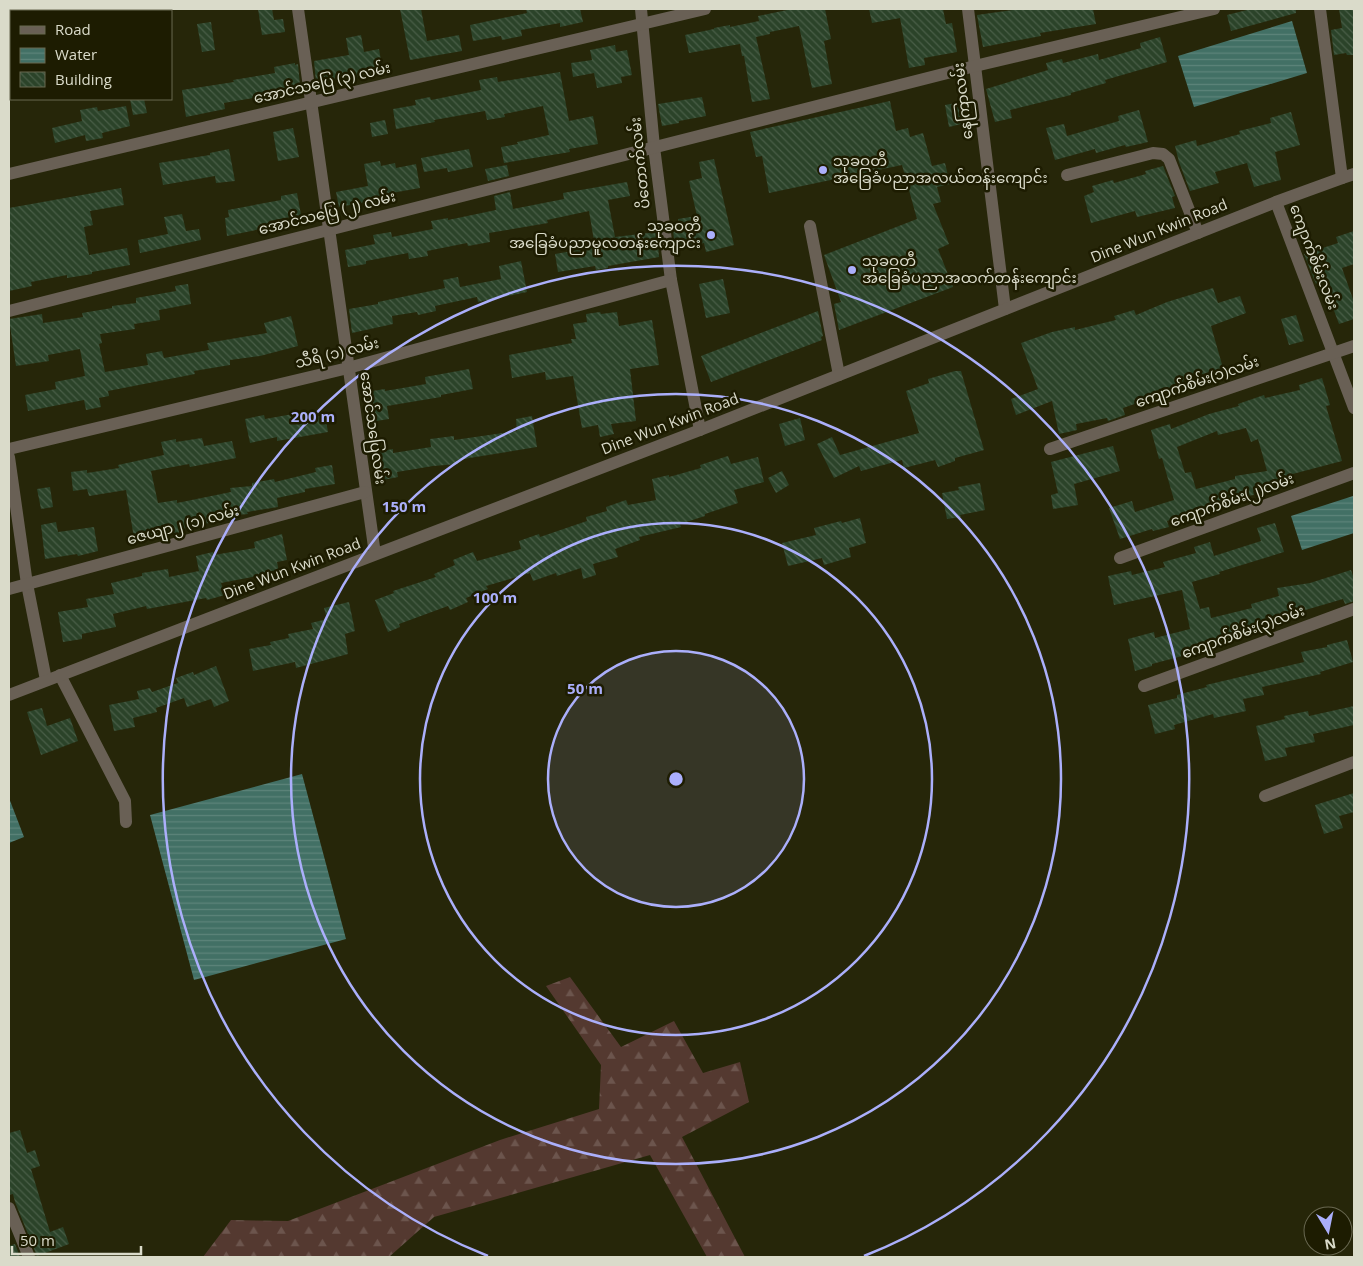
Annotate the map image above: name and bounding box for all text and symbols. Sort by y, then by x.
legend [10,10,172,100]
text: Road [55,19,91,39]
text: Water [55,44,97,64]
street label: အောင်သပြေ (၃) လမ်း [251,57,393,110]
street label: နေကြာလမ်း [947,61,980,141]
text: Building [55,69,112,89]
street label: ပိတောက်လမ်း [624,116,654,210]
place label: သုခဝတီ အခြေခံပညာအလယ်တန်းကျောင်း [833,150,1048,190]
marker: သုခဝတီ အခြေခံပညာအလယ်တန်းကျောင်း [817,164,829,176]
street label: အောင်သပြေ (၂) လမ်း [256,185,398,242]
street label: Dine Wun Kwin Road [1087,193,1230,267]
street label: ကျောက်စိမ်းလမ်း [1283,201,1344,313]
place label: သုခဝတီ အခြေခံပညာမူလတန်းကျောင်း [509,215,701,255]
marker: သုခဝတီ အခြေခံပညာမူလတန်းကျောင်း [705,229,717,241]
place label: သုခဝတီ အခြေခံပညာအထက်တန်းကျောင်း [862,250,1077,290]
marker: သုခဝတီ အခြေခံပညာအထက်တန်းကျောင်း [846,264,858,276]
street label: သီရိ (၁) လမ်း [293,332,381,375]
street label: ကျောက်စိမ်း(၁)လမ်း [1132,351,1262,414]
street label: အောင်သပြေလမ်း [353,370,392,486]
street label: Dine Wun Kwin Road [598,388,741,459]
text: 200 m [291,406,335,426]
street label: ကျောက်စိမ်း(၂)လမ်း [1167,467,1297,534]
text: 150 m [382,496,426,516]
street label: ဇေယျာ၂ (၁) လမ်း [124,499,242,552]
street label: Dine Wun Kwin Road [220,533,363,604]
text: 100 m [473,587,517,607]
street label: ကျောက်စိမ်း(၃)လမ်း [1178,600,1308,665]
text: 50 m [567,678,603,698]
centre of rings [667,770,685,788]
north arrow [1303,1206,1353,1256]
scale bar [12,1224,141,1256]
text: 50 m [20,1230,55,1250]
text: N [1323,1234,1338,1255]

